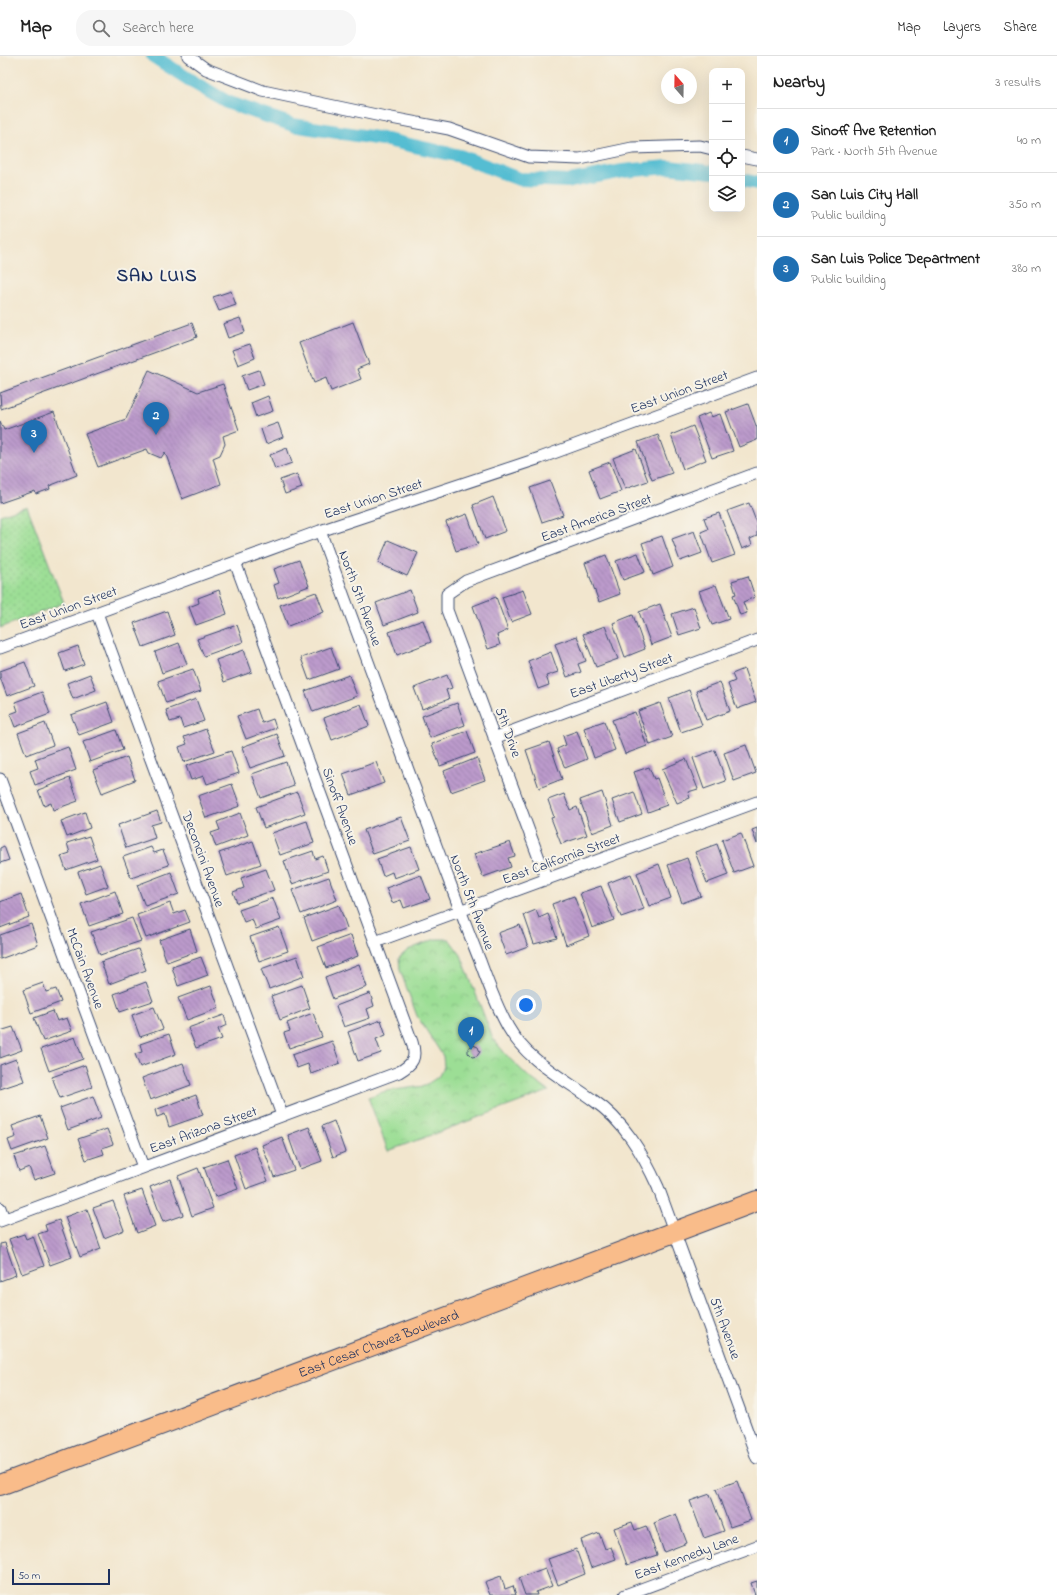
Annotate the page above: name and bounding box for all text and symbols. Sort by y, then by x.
search box [76,10,356,46]
text: Map [20,14,52,41]
icon: search [90,17,112,39]
text: Search here [122,17,194,39]
text: Map [897,17,921,38]
text: Layers [943,17,981,38]
text: Share [1003,17,1037,38]
north arrow [661,68,697,104]
map controls [709,68,745,212]
button: + [709,68,745,104]
text: Nearby [773,70,825,95]
text: 3 results [995,73,1041,92]
button: − [709,104,745,140]
text: Sinoff Ave Retention [811,120,936,142]
text: 1 [784,131,788,150]
text: 40 m [1017,131,1041,150]
button: locate [709,140,745,176]
text: Park · North 5th Avenue [811,142,937,161]
button: layers [709,176,745,212]
text: San Luis City Hall [811,184,918,206]
text: 2 [783,195,789,214]
text: 350 m [1009,195,1041,214]
text: Public building [811,206,886,225]
text: San Luis Police Department [811,248,980,270]
text: 3 [783,259,789,278]
text: 380 m [1012,259,1041,278]
district label: SAN LUIS [116,264,198,290]
text: Public building [811,270,886,289]
street label: East Union Street [628,365,732,420]
pin: 2 [143,402,169,435]
pin: 3 [21,420,47,453]
street label: East Union Street [321,473,426,525]
street label: East America Street [538,489,655,548]
street label: North 5th Avenue [333,548,387,650]
street label: East Union Street [17,581,121,636]
street label: East Liberty Street [567,648,677,706]
street label: 5th Drive [489,704,527,761]
street label: Sinoff Avenue [316,765,364,849]
street label: Deconcini Avenue [175,808,230,911]
street label: East California Street [499,828,624,891]
street label: North 5th Avenue [444,852,500,954]
street label: McCain Avenue [60,925,109,1013]
your location [516,995,536,1015]
pin: 1 [458,1017,484,1050]
street label: East Arizona Street [147,1101,261,1160]
street label: 5th Avenue [704,1295,746,1363]
street label: East Cesar Chavez Boulevard [296,1305,462,1384]
street label: East Kennedy Lane [631,1529,743,1587]
scale bar [12,1567,110,1586]
text: 50 m [18,1568,40,1584]

